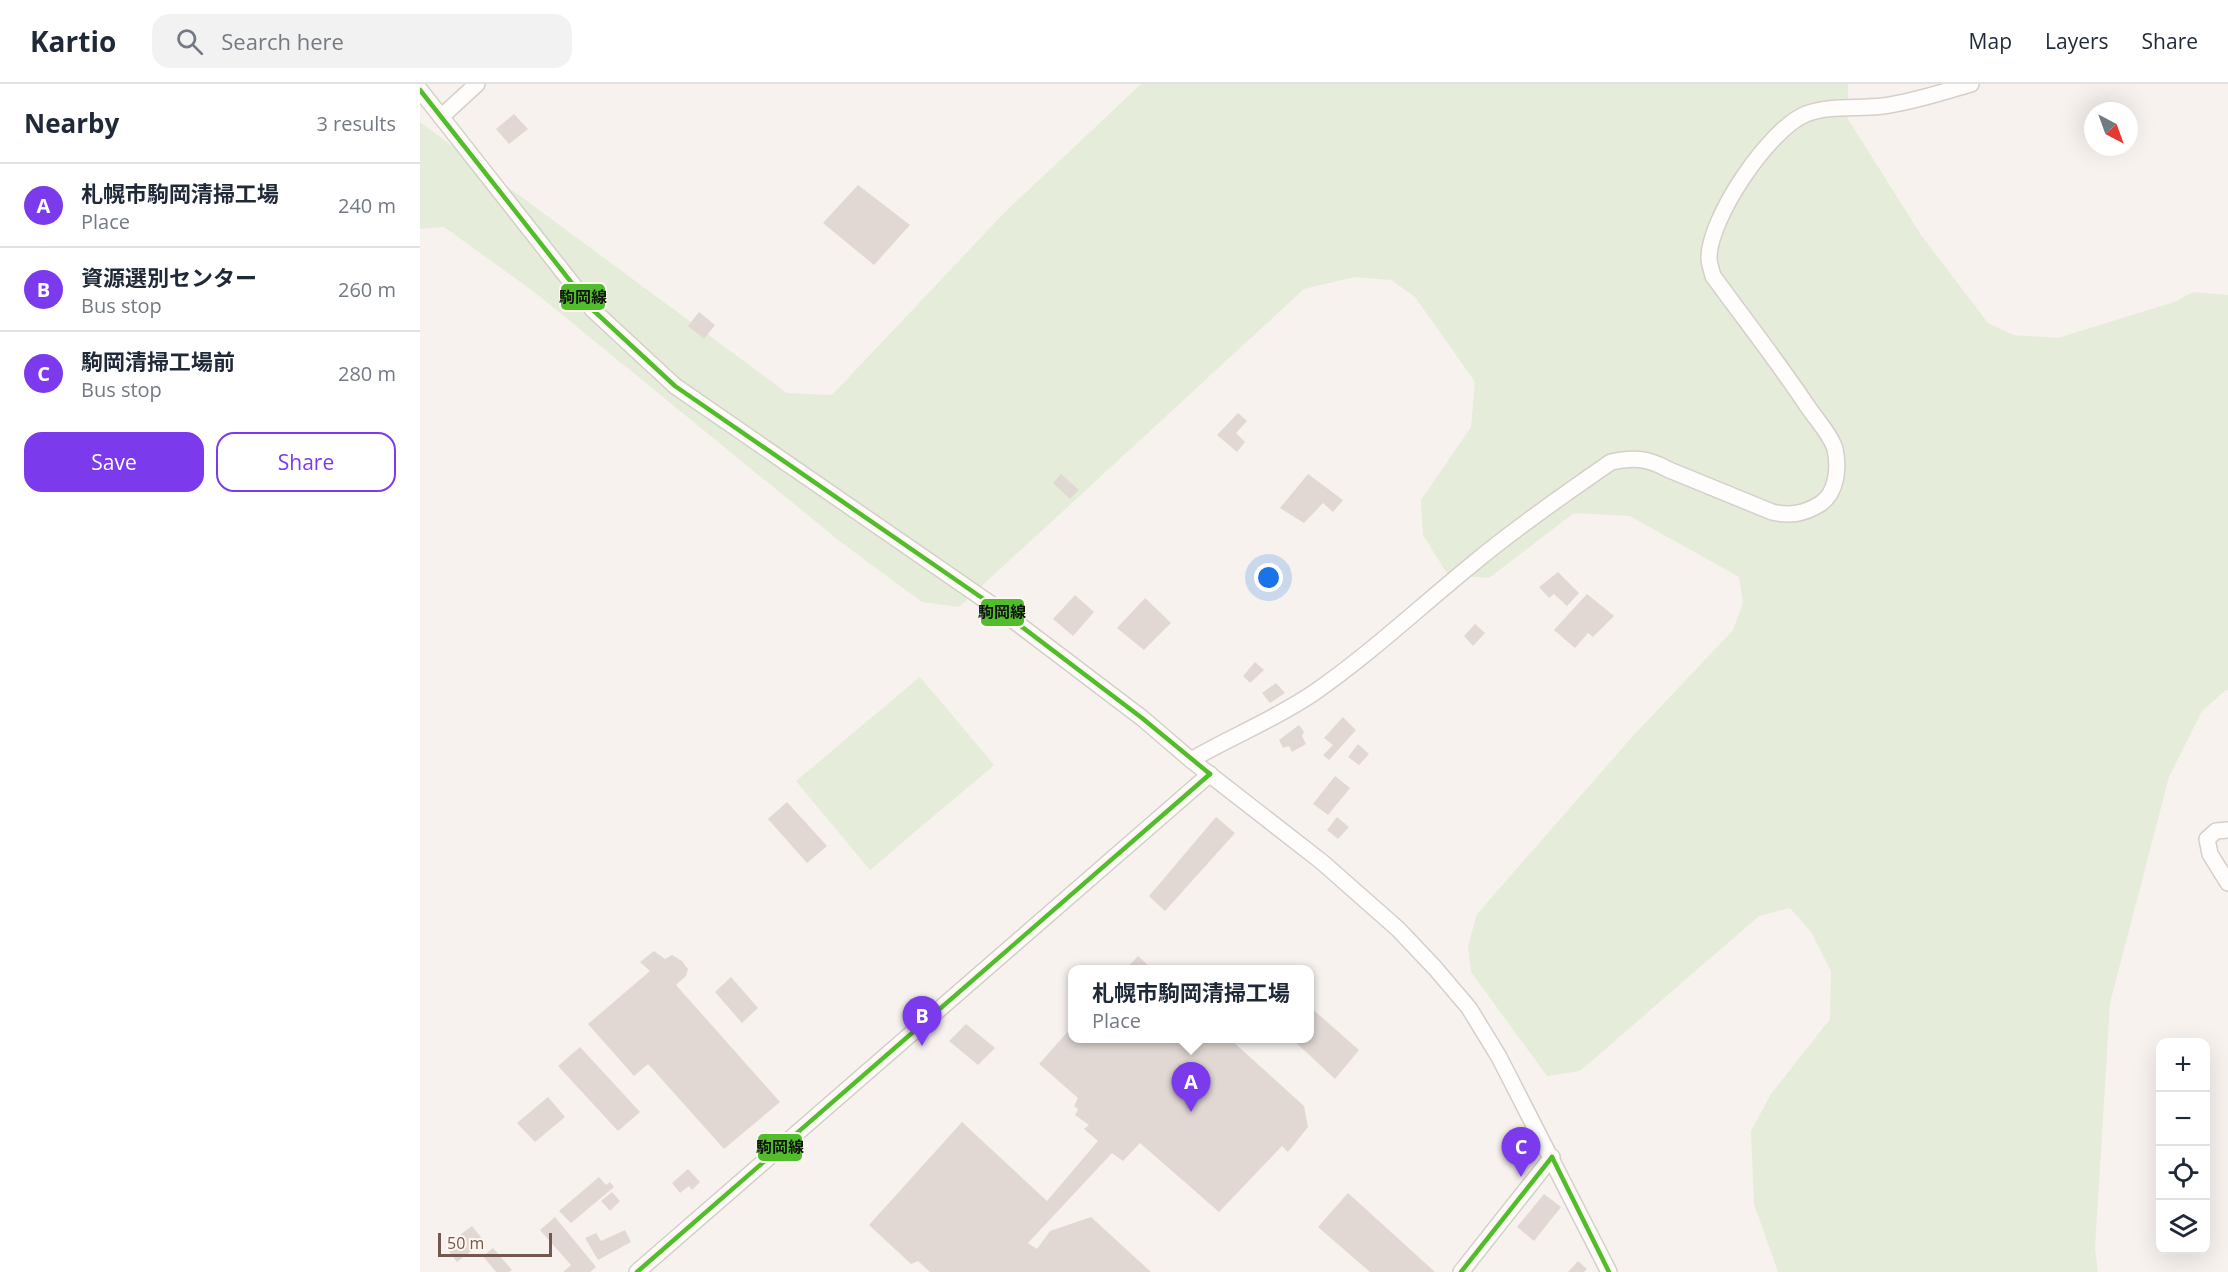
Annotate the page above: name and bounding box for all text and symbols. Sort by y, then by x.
search box [152,14,572,68]
text: Kartio [30,22,116,60]
icon: search [173,25,206,58]
text: Search here [221,26,344,56]
text: Map [1969,27,2012,55]
text: Layers [2045,27,2109,55]
text: Share [2142,27,2198,55]
north arrow [2084,102,2138,156]
text: Nearby [24,105,119,141]
text: 3 results [316,110,396,137]
text: 札幌市駒岡清掃工場 [81,178,279,208]
text: A [37,192,50,219]
text: 240 m [338,192,396,219]
text: Place [81,208,130,235]
text: 資源選別センター [81,262,257,292]
text: B [37,276,50,303]
text: 260 m [338,276,396,303]
line badge: 駒岡線 [560,283,606,311]
text: 駒岡線 [559,286,607,308]
text: Bus stop [81,292,162,319]
text: 駒岡清掃工場前 [81,346,235,376]
text: C [37,360,50,387]
text: 280 m [338,360,396,387]
text: Bus stop [81,376,162,403]
button: Save [24,432,204,492]
button: Share [216,432,396,492]
your location [1254,563,1283,592]
line badge: 駒岡線 [980,598,1025,627]
text: 駒岡線 [978,601,1026,623]
popup [1068,965,1314,1043]
text: 札幌市駒岡清掃工場 [1092,977,1290,1007]
pin: B [902,996,942,1046]
text: Place [1092,1007,1141,1034]
map controls [2156,1038,2210,1254]
button: + [2156,1038,2210,1092]
pin: A [1172,1062,1210,1112]
button: − [2156,1092,2210,1146]
pin: C [1502,1128,1540,1177]
line badge: 駒岡線 [757,1133,803,1162]
text: 駒岡線 [756,1136,804,1158]
button: locate [2156,1146,2210,1200]
button: layers [2156,1200,2210,1254]
scale bar [438,1230,552,1258]
text: 50 m [447,1232,484,1254]

